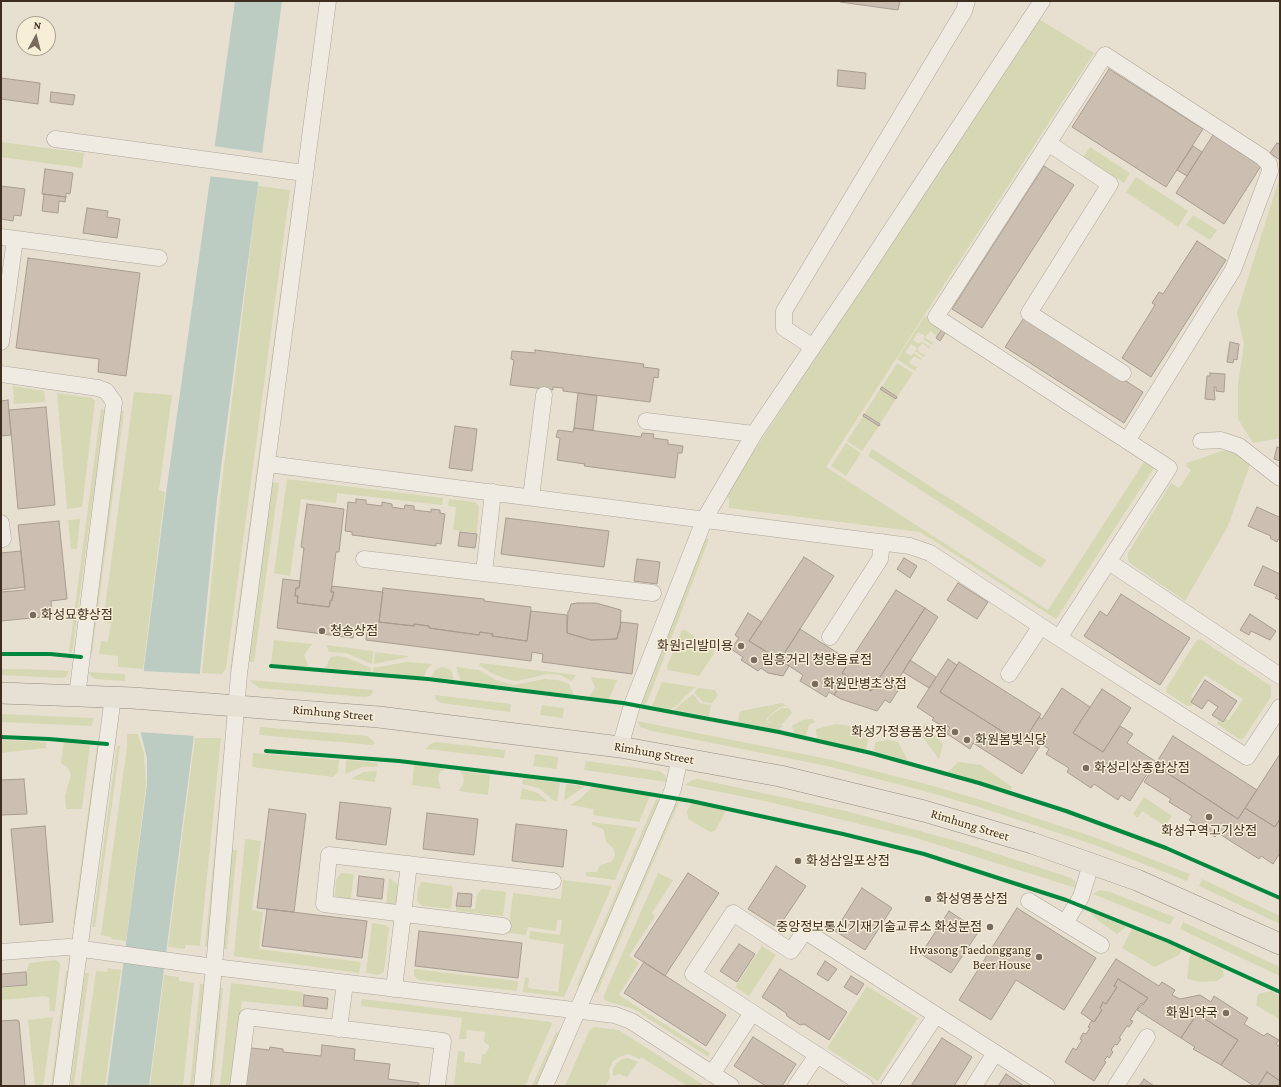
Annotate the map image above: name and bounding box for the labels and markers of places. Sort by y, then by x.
place label: 화성묘향상점 [41,607,113,623]
marker: 화성묘향상점 [28,610,38,620]
place label: 청송상점 [330,623,378,639]
marker: 청송상점 [317,626,327,636]
place label: 화원1리발미용 [657,638,733,654]
marker: 화원1리발미용 [736,641,746,651]
place label: 림흥거리 청량음료점 [762,652,872,668]
marker: 림흥거리 청량음료점 [749,655,759,665]
place label: 화원만병초상점 [823,676,907,692]
marker: 화원만병초상점 [810,679,820,689]
place label: 화성가정용품상점 [851,724,947,740]
marker: 화성가정용품상점 [950,727,960,737]
place label: 화원봄빛식당 [975,732,1047,748]
marker: 화원봄빛식당 [962,735,972,745]
place label: 화성리상종합상점 [1094,760,1190,776]
marker: 화성리상종합상점 [1081,763,1091,773]
marker: 화성구역고기상점 [1204,812,1214,822]
place label: 화성구역고기상점 [1161,823,1257,839]
place label: 화성삼일포상점 [806,853,890,869]
marker: 화성삼일포상점 [793,856,803,866]
place label: 화성영풍상점 [936,891,1008,907]
marker: 화성영풍상점 [923,894,933,904]
place label: 중앙정보통신기재기술교류소 화성분점 [776,919,982,935]
marker: 중앙정보통신기재기술교류소 화성분점 [985,922,995,932]
place label: Hwasong Taedonggang Beer House [909,942,1031,973]
marker: Hwasong Taedonggang Beer House [1034,952,1044,962]
place label: 화원1약국 [1166,1005,1218,1021]
marker: 화원1약국 [1221,1008,1231,1018]

